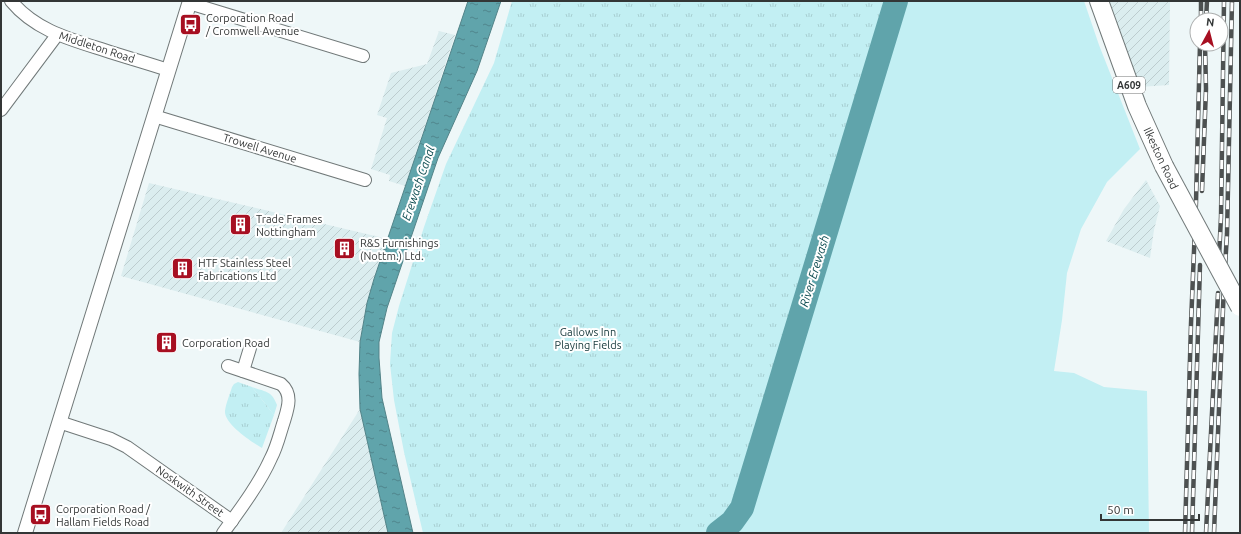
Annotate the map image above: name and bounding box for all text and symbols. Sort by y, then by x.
bus stop icon: Corporation Road / Cromwell Avenue [177,11,203,37]
place label: Corporation Road / Cromwell Avenue [205,12,299,37]
north arrow [1189,12,1229,52]
text: N [1205,16,1215,29]
street label: Middleton Road [58,29,136,65]
road number: A609 [1113,77,1145,93]
street label: Ilkeston Road [1141,125,1181,191]
street label: Trowell Avenue [222,131,298,165]
water label: Erewash Canal [399,144,437,222]
building icon: Trade Frames Nottingham [227,212,253,238]
place label: Trade Frames Nottingham [256,213,323,238]
water label: River Erewash [797,234,831,308]
building icon: R&S Furnishings (Nottm.) Ltd. [332,236,358,262]
place label: R&S Furnishings (Nottm.) Ltd. [360,237,439,263]
building icon: HTF Stainless Steel Fabrications Ltd [170,256,196,282]
place label: HTF Stainless Steel Fabrications Ltd [198,257,291,282]
park label: Gallows Inn Playing Fields [555,326,622,351]
building icon: Corporation Road [154,330,180,356]
place label: Corporation Road [182,337,270,349]
street label: Noskwith Street [154,463,227,519]
scale bar [1101,496,1199,522]
bus stop icon: Corporation Road / Hallam Fields Road [27,502,53,528]
place label: Corporation Road / Hallam Fields Road [56,503,151,528]
text: 50 m [1107,503,1134,516]

